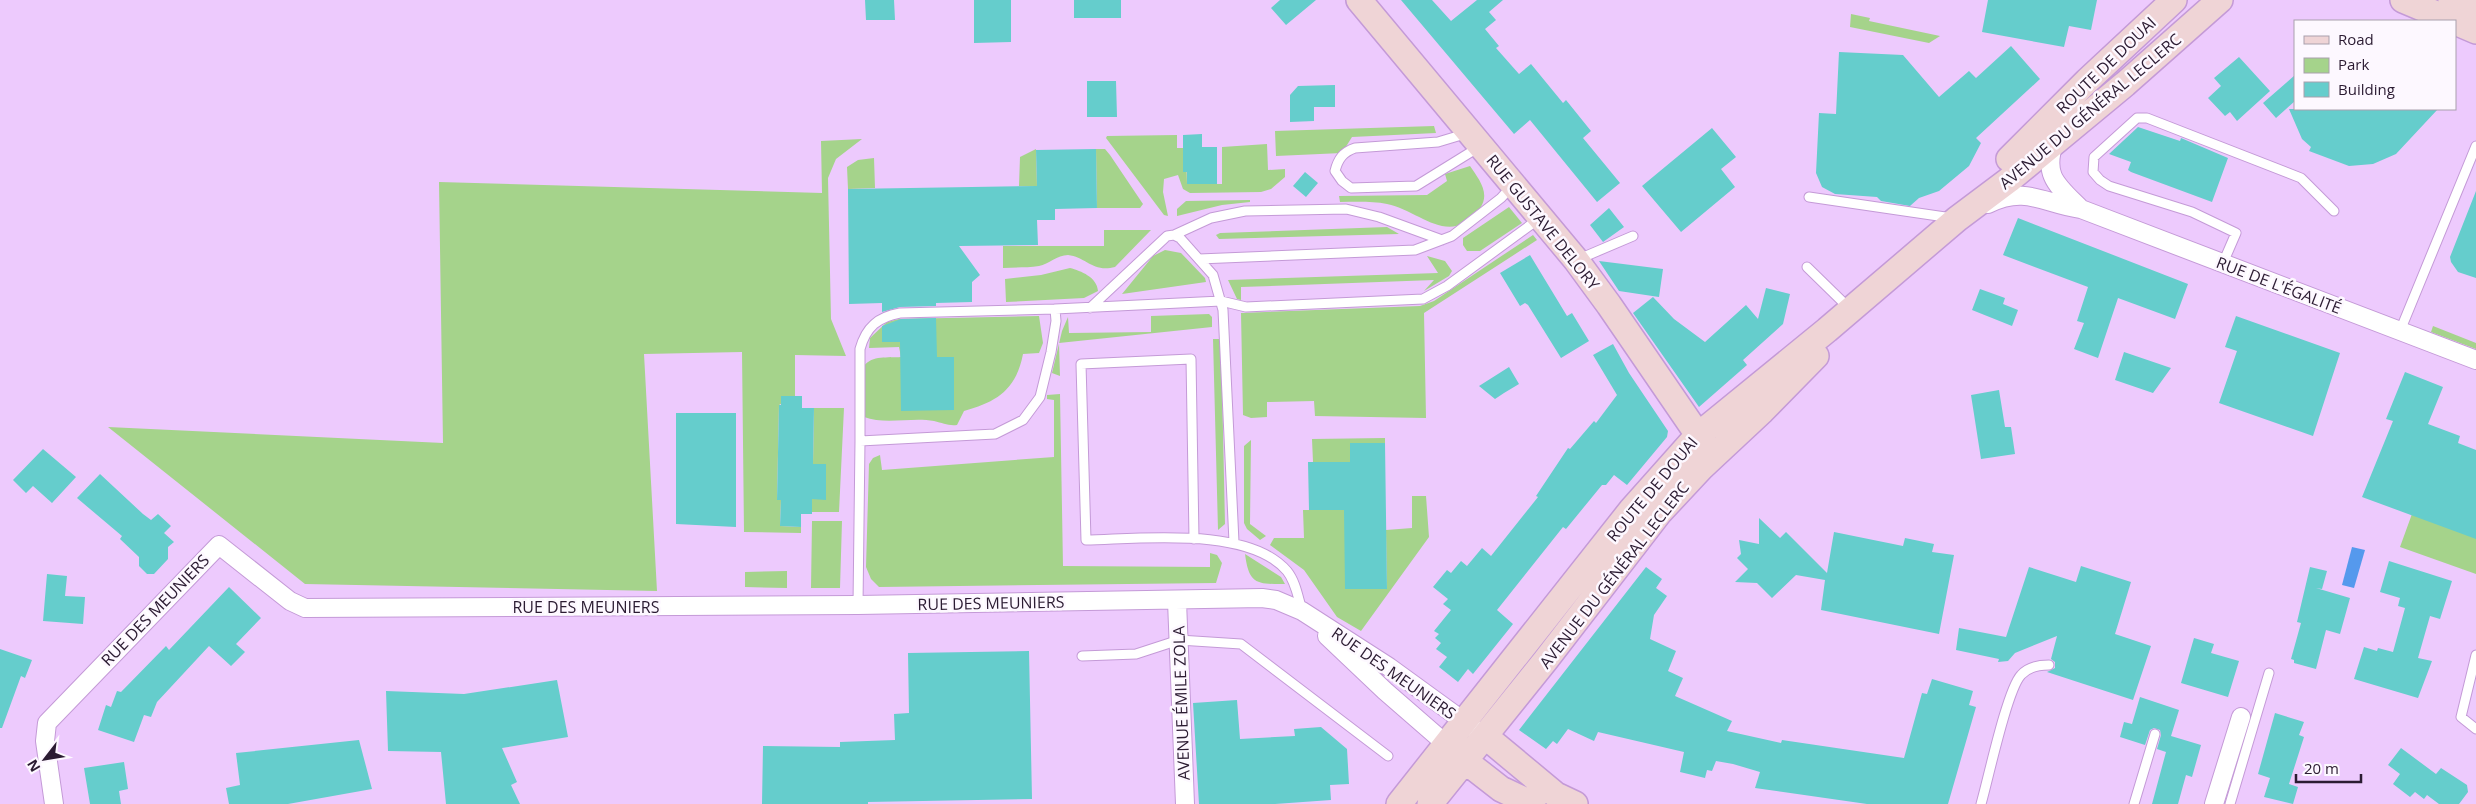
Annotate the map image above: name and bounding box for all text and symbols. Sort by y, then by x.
street label: ROUTE DE DOUAI [2051,12,2161,118]
legend [2294,20,2456,110]
street label: AVENUE DU GÉNÉRAL LECLERC [1994,28,2186,194]
text: Road [2338,29,2374,49]
text: Park [2338,54,2369,74]
text: Building [2338,79,2395,99]
street label: RUE GUSTAVE DELORY [1481,150,1605,294]
street label: RUE DE L'ÉGALITÉ [2213,251,2345,319]
street label: ROUTE DE DOUAI [1602,432,1702,546]
street label: AVENUE DU GÉNÉRAL LECLERC [1534,477,1694,673]
street label: RUE DES MEUNIERS [96,549,214,671]
street label: RUE DES MEUNIERS [917,591,1065,615]
street label: RUE DES MEUNIERS [512,596,660,618]
street label: RUE DES MEUNIERS [1327,622,1461,724]
street label: AVENUE ÉMILE ZOLA [1167,625,1195,781]
north arrow [20,734,70,784]
scale bar [2296,752,2361,784]
text: N [22,756,45,776]
text: 20 m [2304,758,2339,778]

